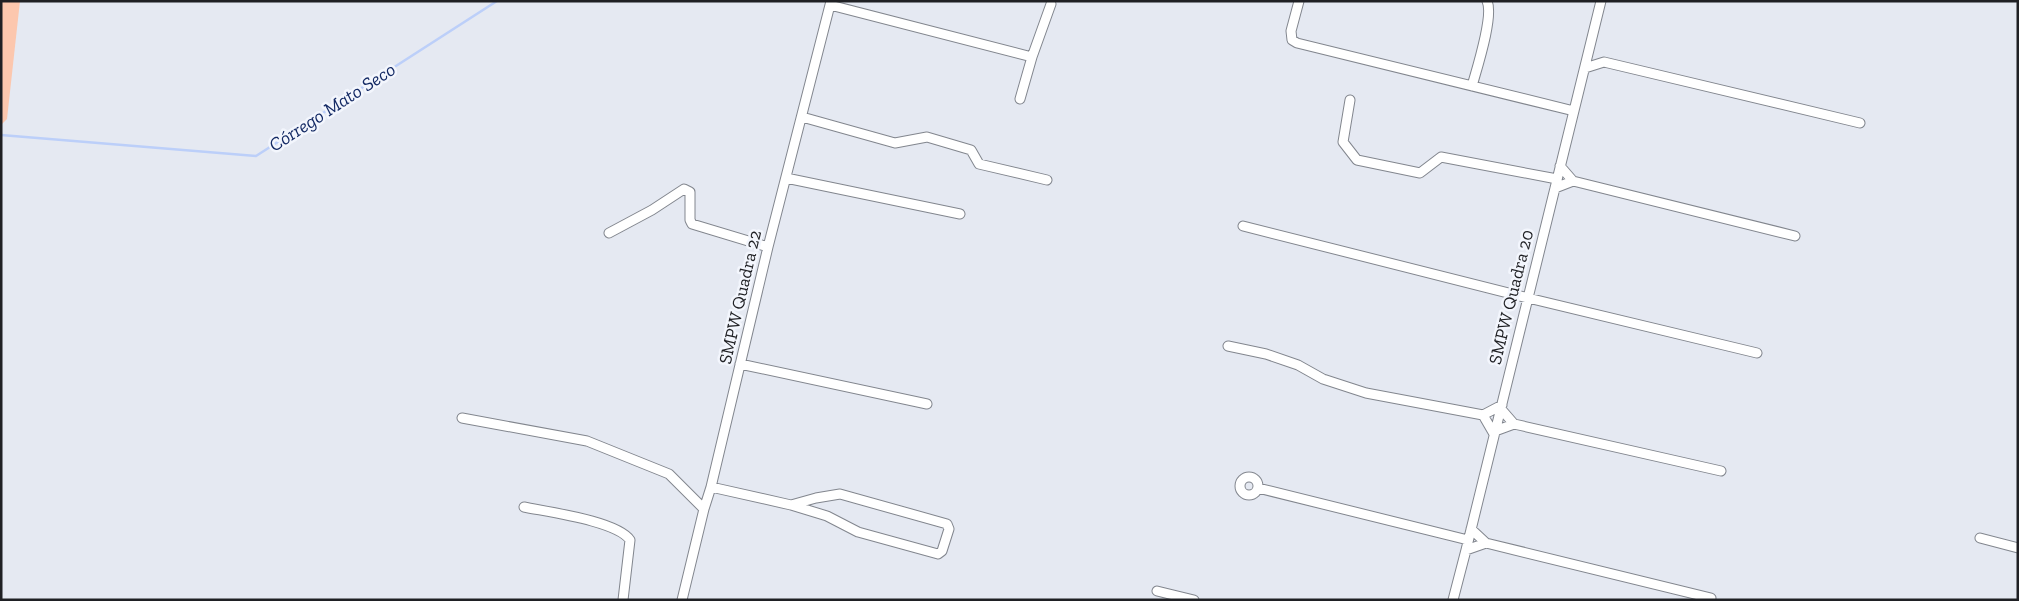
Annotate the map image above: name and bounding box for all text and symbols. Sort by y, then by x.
water label: Córrego Mato Seco [264,57,400,157]
street label: SMPW Quadra 20 [1484,227,1538,367]
street label: SMPW Quadra 22 [714,228,766,366]

